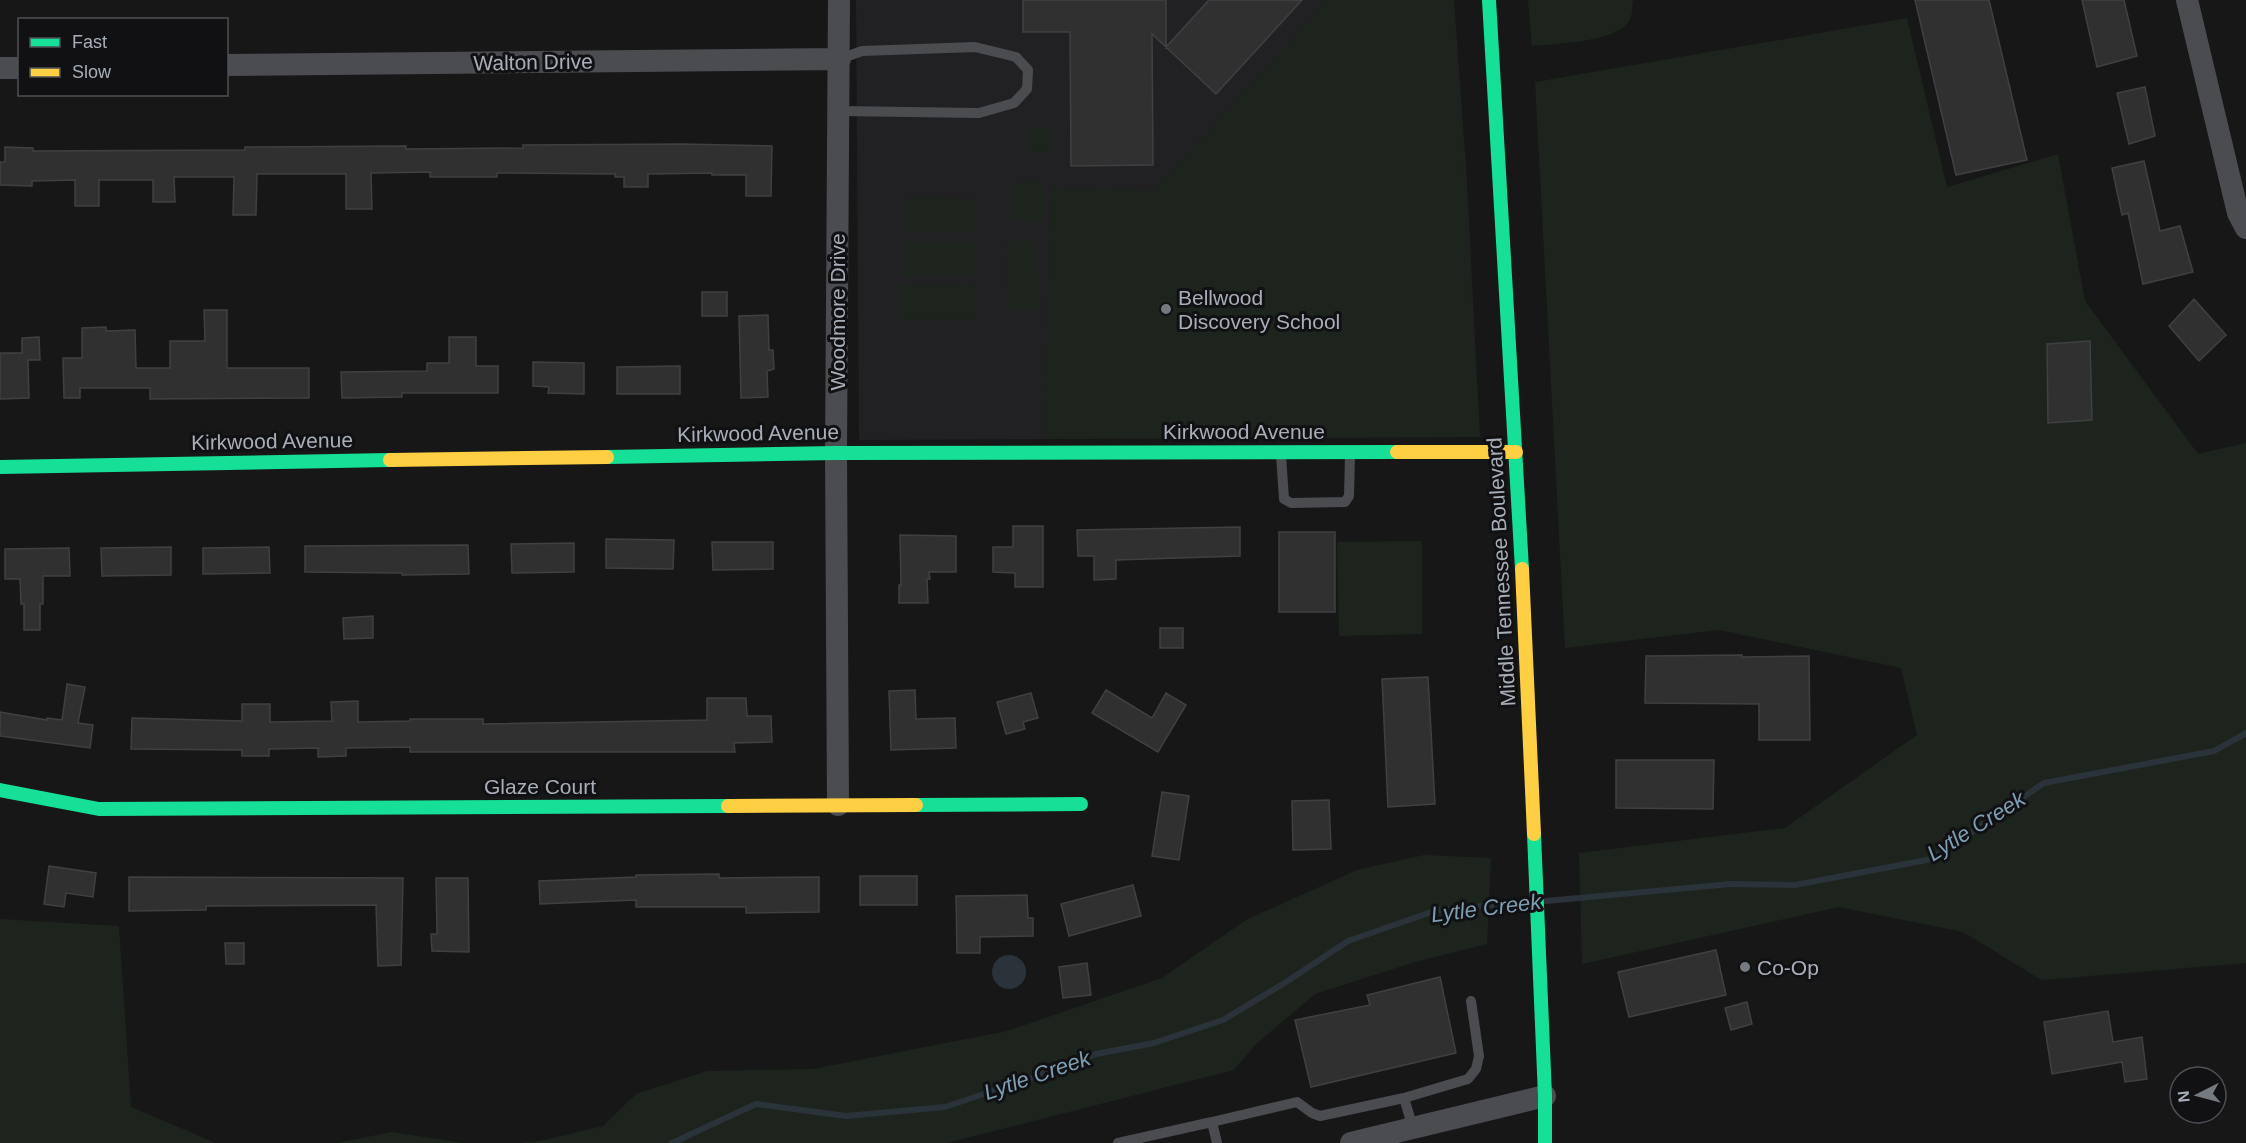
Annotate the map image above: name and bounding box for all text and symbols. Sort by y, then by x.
legend [18,18,228,96]
text: Fast [72,32,107,52]
street label: Walton Drive [473,49,593,75]
text: Slow [72,62,112,82]
street label: Woodmore Drive [826,233,849,391]
place label: Bellwood Discovery School [1178,286,1340,333]
marker: Bellwood Discovery School [1159,302,1173,316]
street label: Kirkwood Avenue [677,420,839,446]
street label: Kirkwood Avenue [1163,420,1325,443]
street label: Kirkwood Avenue [191,428,353,454]
street label: Middle Tennessee Boulevard [1482,437,1520,707]
street label: Glaze Court [484,775,596,798]
water label: Lytle Creek [1922,785,2030,866]
water label: Lytle Creek [1429,889,1544,927]
place label: Co-Op [1757,956,1819,979]
marker: Co-Op [1738,960,1752,974]
water label: Lytle Creek [981,1045,1094,1105]
north arrow [2168,1065,2228,1125]
text: N [2175,1090,2193,1103]

